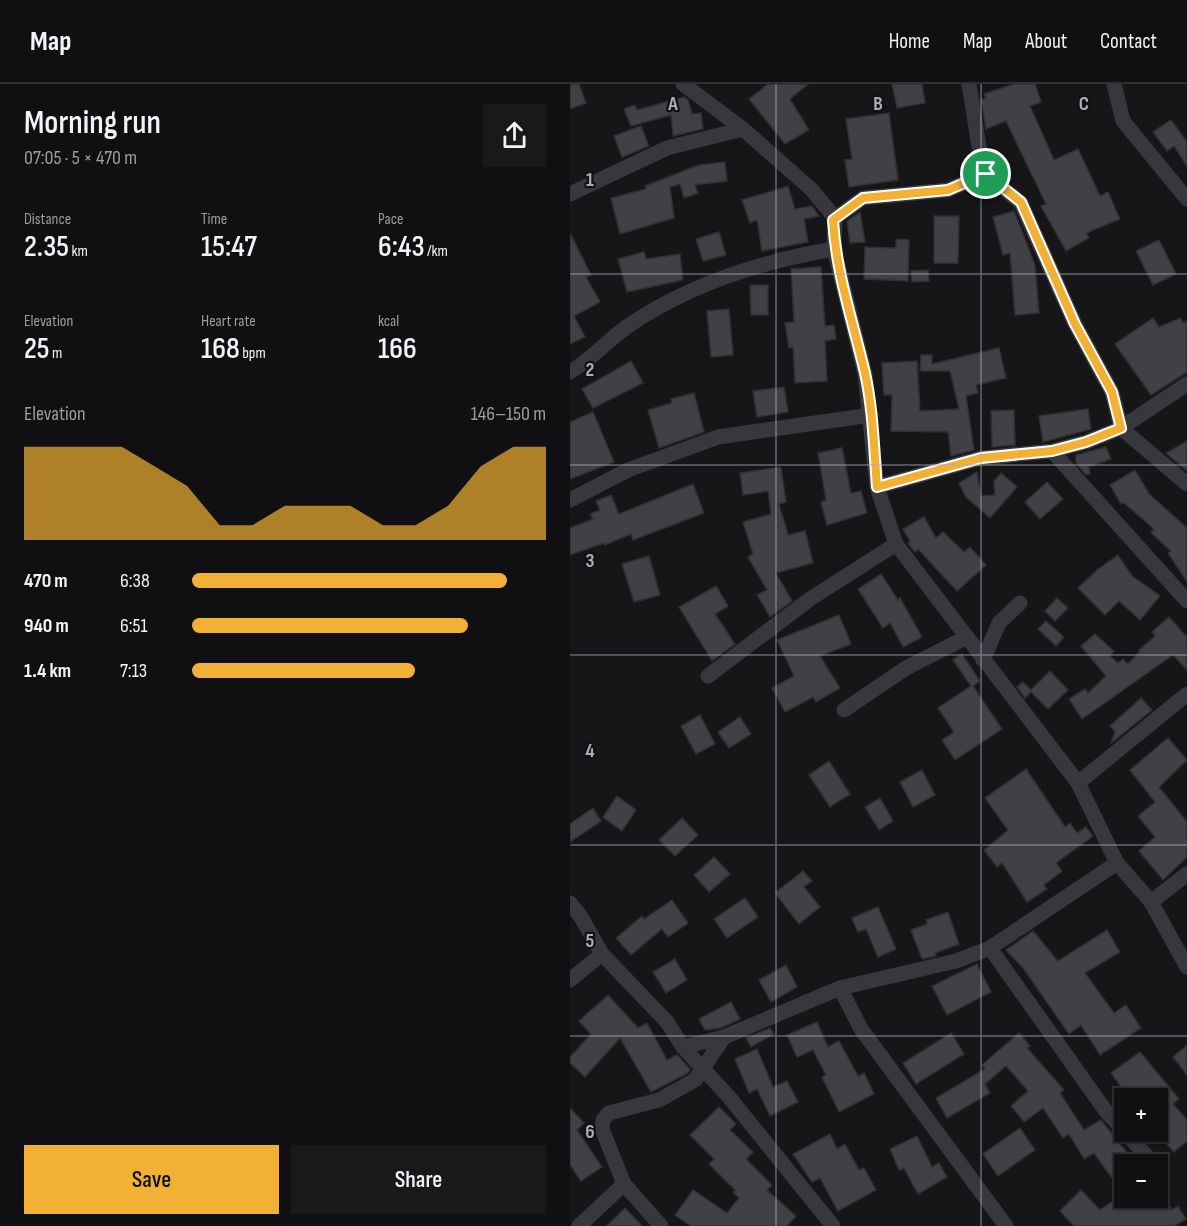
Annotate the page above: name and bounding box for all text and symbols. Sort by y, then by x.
text: Map [30,25,71,58]
text: Home [889,29,930,54]
text: Map [963,29,992,54]
text: About [1025,29,1067,54]
text: Contact [1100,29,1157,54]
text: A [667,92,678,116]
text: B [873,92,883,116]
text: C [1079,92,1089,116]
text: Morning run [24,103,161,143]
button: share [483,104,546,167]
text: 07:05 · 5 × 470 m [24,146,137,170]
pin [960,148,1011,199]
icon: arrive [969,157,1002,190]
text: 1 [586,168,594,192]
text: Distance [24,210,71,229]
text: Time [201,210,227,229]
text: Pace [378,210,403,229]
text: 2.35 [24,229,69,265]
text: 15:47 [201,229,257,265]
text: 6:43 [378,229,425,265]
text: km [69,242,88,261]
text: /km [425,242,448,261]
text: Elevation [24,312,73,331]
text: Heart rate [201,312,256,331]
text: kcal [378,312,399,331]
text: 25 [24,331,50,367]
text: 168 [201,331,240,367]
text: 166 [378,331,417,367]
text: m [50,344,62,363]
text: bpm [240,344,266,363]
text: 2 [586,358,594,382]
text: Elevation [24,402,86,426]
text: 146–150 m [471,402,546,426]
text: 3 [586,549,595,573]
text: 470 m [24,569,68,593]
text: 6:38 [120,569,150,593]
text: 940 m [24,614,69,638]
text: 6:51 [120,614,148,638]
text: 1.4 km [24,659,71,683]
text: 7:13 [120,659,147,683]
text: 4 [585,739,595,763]
text: 5 [586,929,595,953]
map controls [1114,1088,1168,1208]
button: + [1114,1088,1168,1142]
text: 6 [585,1120,595,1144]
button: Save [24,1145,279,1214]
button: Share [291,1145,546,1214]
button: − [1114,1154,1168,1208]

